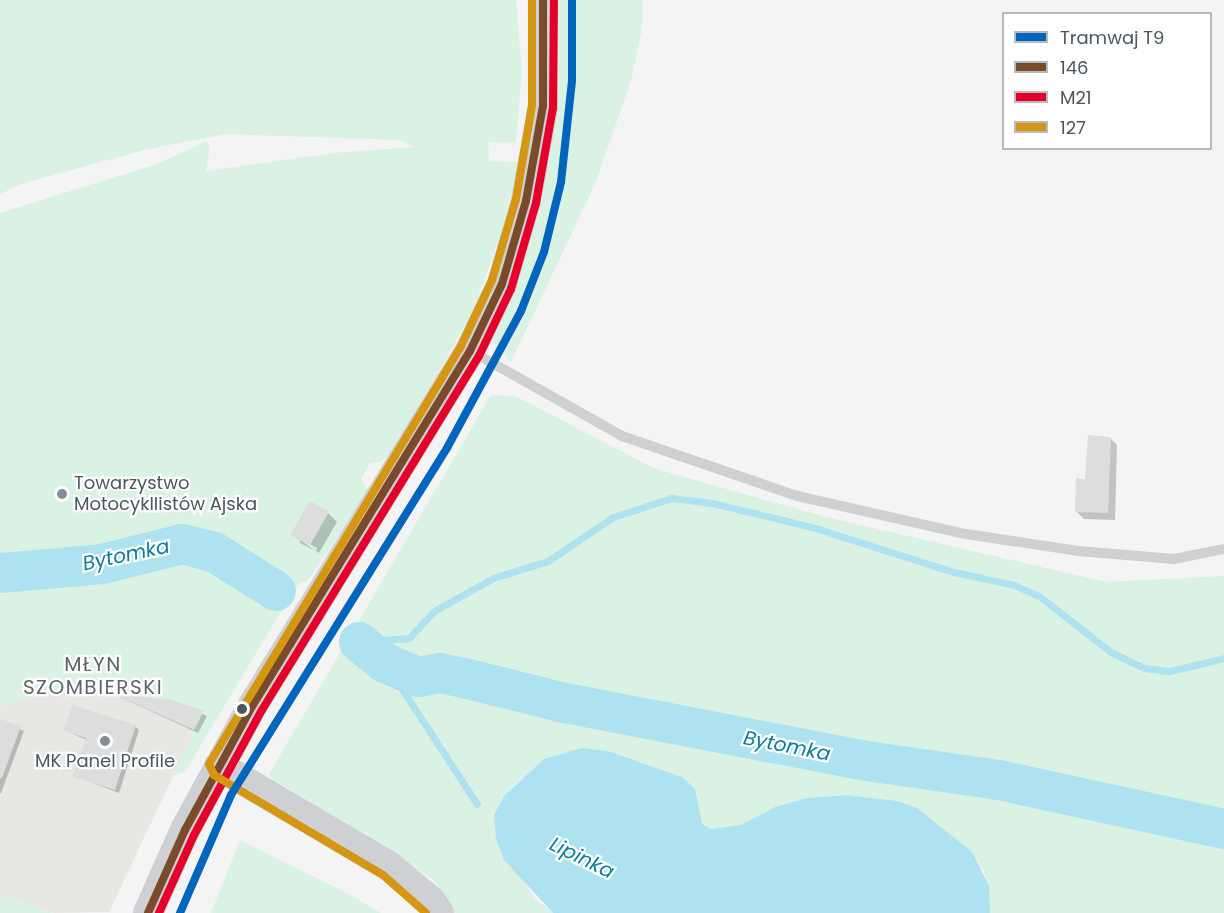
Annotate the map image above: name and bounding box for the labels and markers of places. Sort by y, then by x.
place label: Towarzystwo Motocykllistów Ajska [74,473,257,516]
marker: Towarzystwo Motocykllistów Ajska [55,487,69,501]
unlabelled marker [236,703,248,715]
marker: MK Panel Profile [98,734,112,748]
place label: MK Panel Profile [35,750,175,772]

